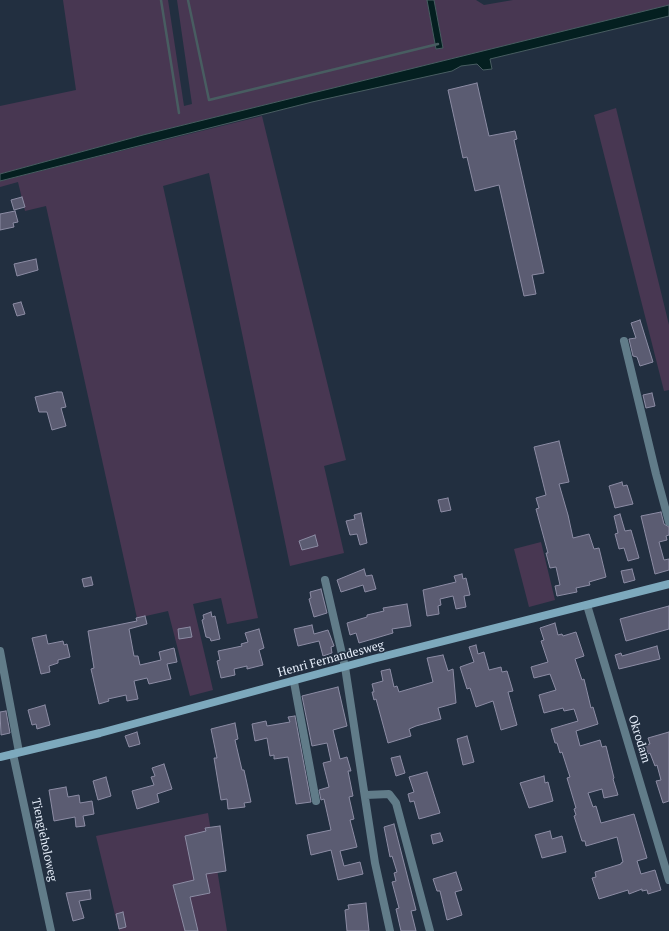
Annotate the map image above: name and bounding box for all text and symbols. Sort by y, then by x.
street label: Henri Fernandesweg [276,638,386,680]
street label: Okrodam [625,713,653,765]
street label: Tiengieholoweg [28,797,60,883]

